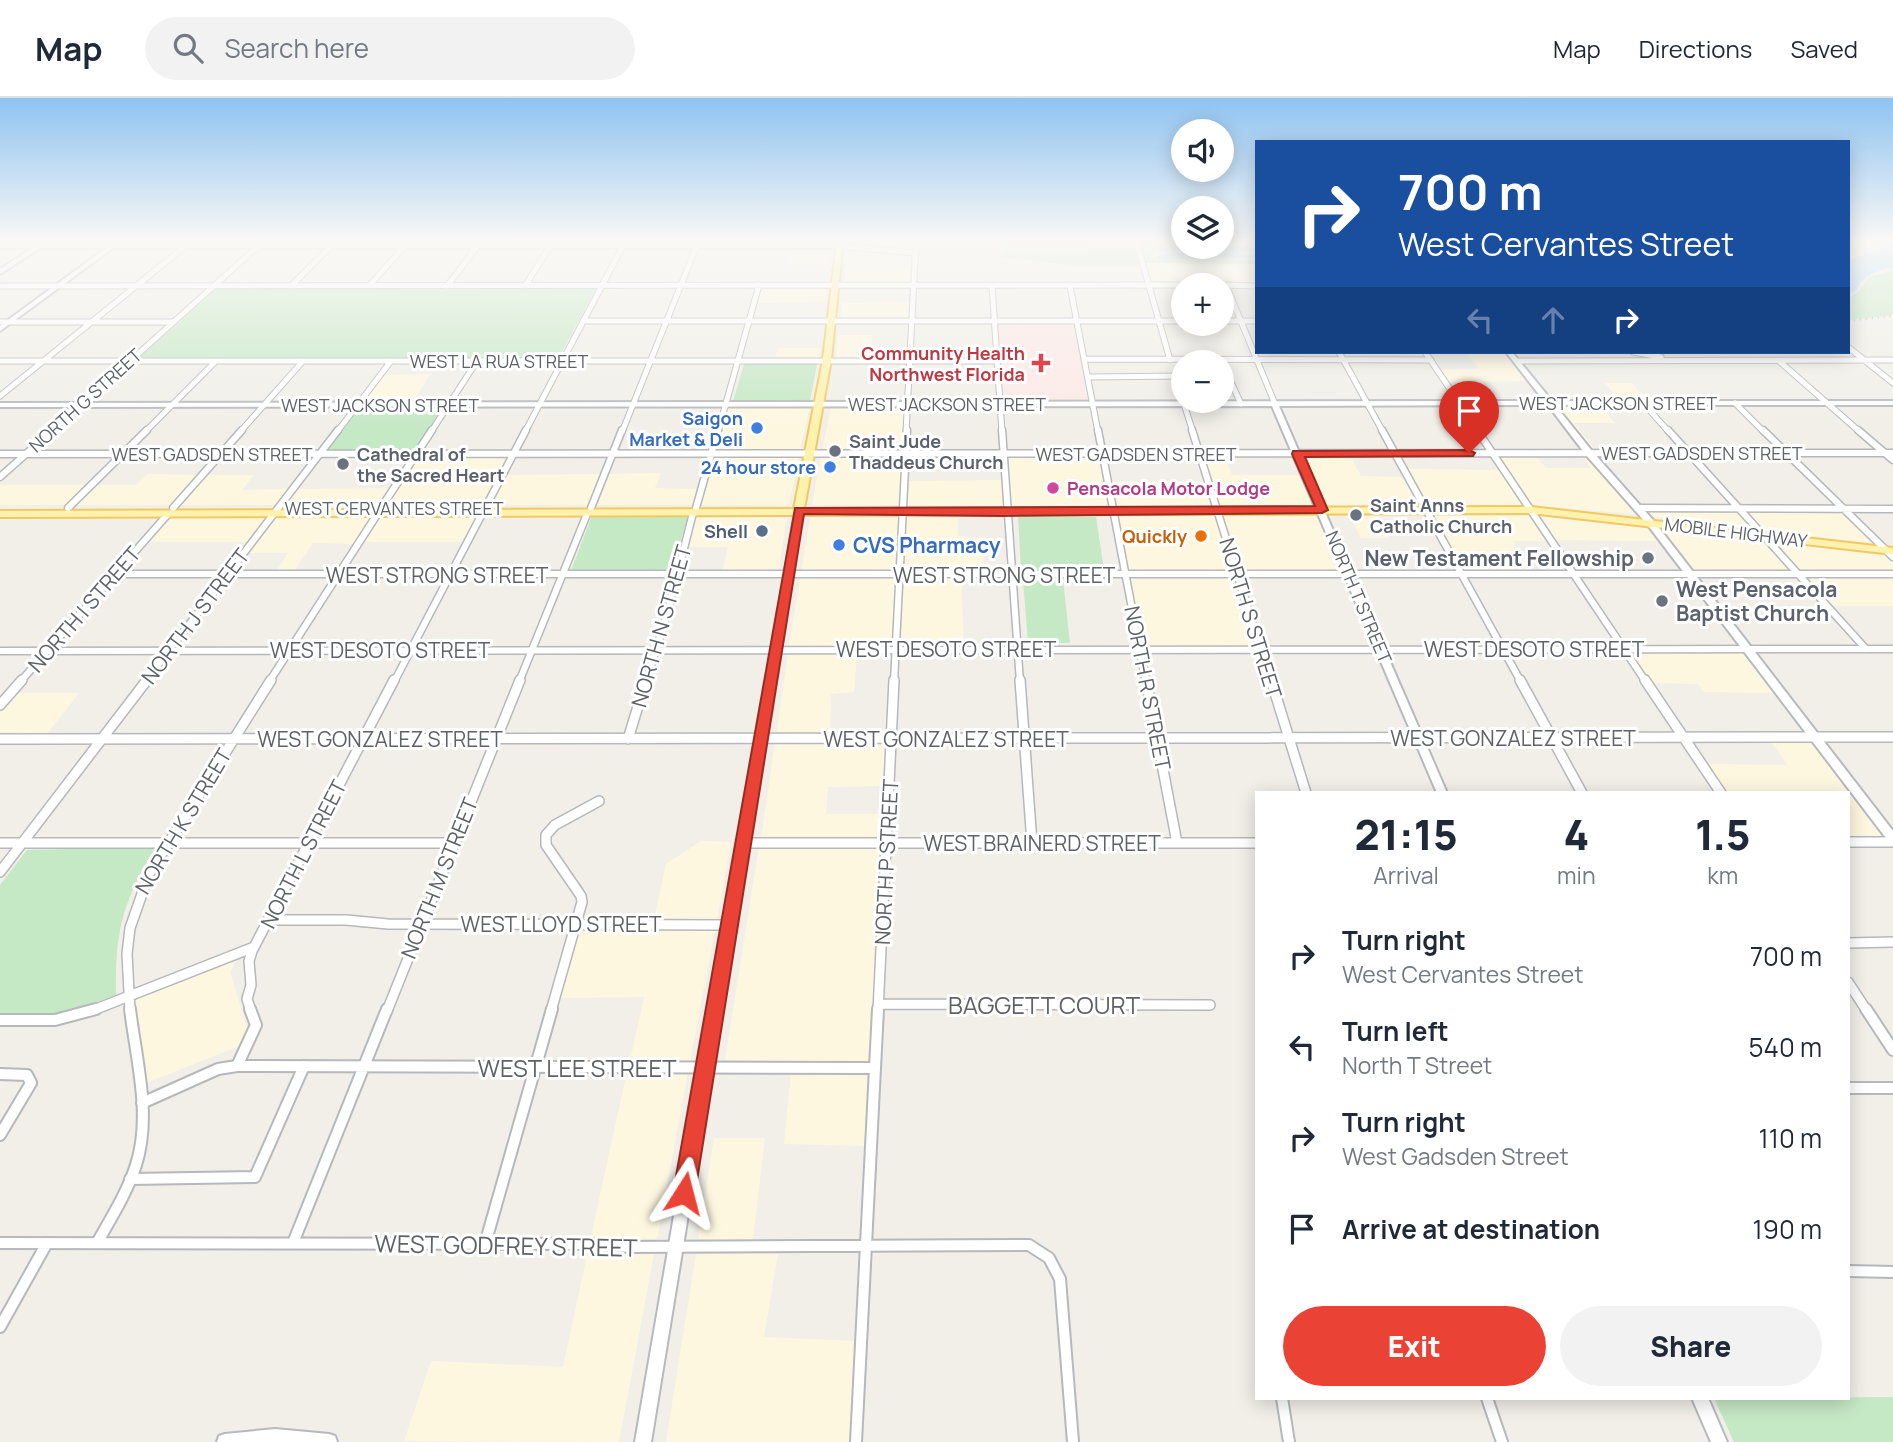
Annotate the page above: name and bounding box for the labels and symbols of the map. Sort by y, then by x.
place label: Community Health Northwest Florida [861,341,1025,386]
street label: NORTH G STREET [23,343,147,457]
street label: WEST LA RUA STREET [410,349,589,373]
marker: Community Health Northwest Florida [1031,353,1051,373]
pin [1439,381,1499,453]
street label: WEST JACKSON STREET [1519,391,1717,415]
street label: WEST JACKSON STREET [848,392,1046,416]
street label: WEST JACKSON STREET [281,393,479,417]
place label: Saigon Market & Deli [629,406,743,451]
marker: Saigon Market & Deli [749,420,765,436]
place label: Saint Jude Thaddeus Church [849,429,1004,474]
street label: WEST GADSDEN STREET [1601,441,1803,465]
street label: WEST GADSDEN STREET [111,442,313,466]
place label: Cathedral of the Sacred Heart [357,442,505,487]
street label: WEST GADSDEN STREET [1035,442,1237,466]
marker: Saint Jude Thaddeus Church [827,443,843,459]
place label: 24 hour store [701,455,816,479]
marker: Cathedral of the Sacred Heart [335,456,351,472]
marker: 24 hour store [822,459,838,475]
place label: Pensacola Motor Lodge [1067,476,1270,500]
marker: Pensacola Motor Lodge [1045,480,1061,496]
place label: Saint Anns Catholic Church [1370,493,1512,538]
street label: WEST CERVANTES STREET [285,496,504,520]
marker: Saint Anns Catholic Church [1348,507,1364,523]
street label: MOBILE HIGHWAY [1663,511,1810,553]
place label: Shell [704,519,748,543]
marker: Shell [754,523,770,539]
place label: Quickly [1122,524,1187,548]
street label: NORTH T STREET [1320,527,1398,667]
marker: Quickly [1193,528,1209,544]
place label: CVS Pharmacy [853,531,1001,559]
street label: NORTH S STREET [1213,534,1289,702]
marker: CVS Pharmacy [831,537,847,553]
street label: NORTH I STREET [22,540,147,678]
street label: NORTH N STREET [624,541,698,710]
street label: NORTH J STREET [135,542,256,690]
place label: New Testament Fellowship [1365,544,1634,572]
marker: New Testament Fellowship [1640,550,1656,566]
street label: WEST STRONG STREET [326,561,549,589]
street label: WEST STRONG STREET [893,561,1116,589]
place label: West Pensacola Baptist Church [1676,575,1837,627]
marker: West Pensacola Baptist Church [1654,593,1670,609]
street label: NORTH R STREET [1118,604,1178,773]
street label: WEST DESOTO STREET [836,635,1057,663]
street label: WEST DESOTO STREET [1424,635,1645,663]
street label: WEST DESOTO STREET [270,636,491,664]
street label: WEST GONZALEZ STREET [1390,724,1636,752]
street label: WEST GONZALEZ STREET [257,725,503,753]
street label: WEST GONZALEZ STREET [823,725,1069,753]
street label: NORTH K STREET [128,743,238,899]
street label: NORTH L STREET [254,775,353,933]
street label: NORTH P STREET [868,778,904,946]
street label: NORTH M STREET [394,793,484,962]
street label: WEST BRAINERD STREET [923,829,1161,857]
street label: WEST LLOYD STREET [461,910,662,938]
street label: BAGGETT COURT [948,988,1141,1021]
street label: WEST LEE STREET [477,1051,677,1084]
position arrow [647,1156,721,1230]
street label: WEST GODFREY STREET [374,1226,638,1264]

